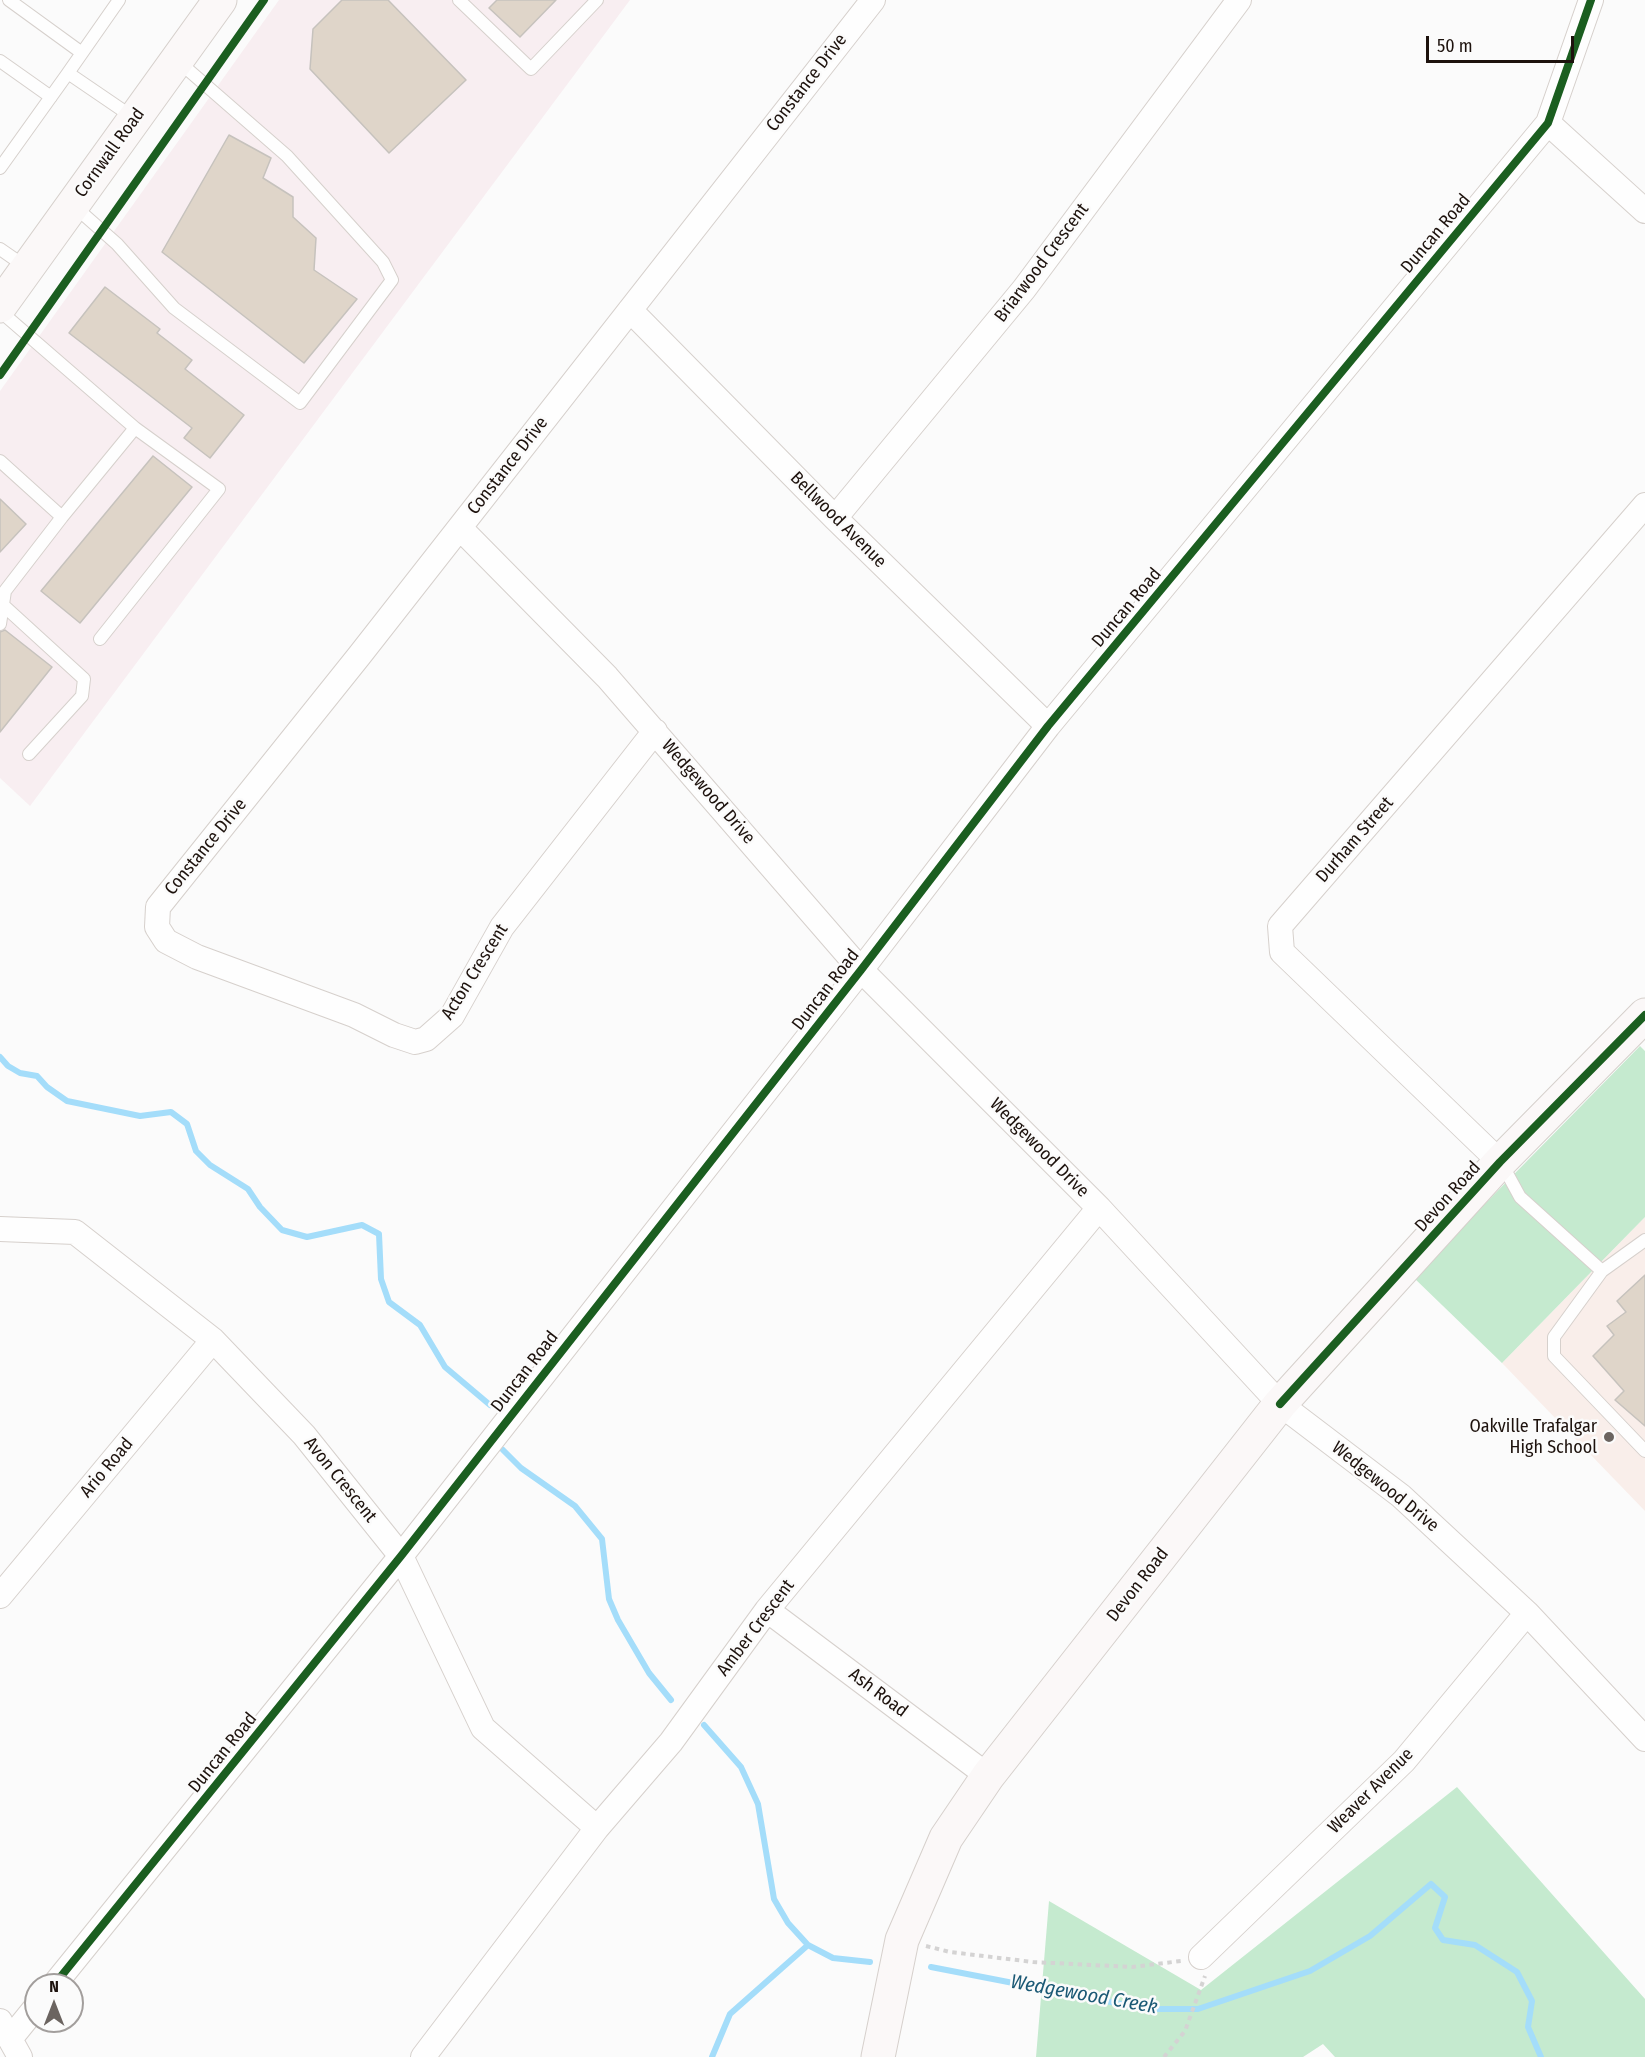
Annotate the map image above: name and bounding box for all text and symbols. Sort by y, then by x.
scale bar [1429,24,1578,62]
street label: Constance Drive [762,30,852,136]
text: 50 m [1437,35,1473,57]
street label: Cornwall Road [70,104,150,202]
street label: Duncan Road [1397,190,1475,278]
street label: Briarwood Crescent [990,199,1094,327]
street label: Constance Drive [463,413,553,519]
street label: Bellwood Avenue [785,467,891,573]
street label: Duncan Road [1088,564,1166,652]
street label: Wedgewood Drive [657,735,759,849]
street label: Durham Street [1312,793,1398,887]
street label: Constance Drive [160,794,252,900]
street label: Acton Crescent [437,920,513,1024]
street label: Duncan Road [788,945,864,1035]
street label: Wedgewood Drive [985,1094,1093,1202]
street label: Devon Road [1411,1157,1485,1237]
street label: Duncan Road [487,1327,563,1417]
place label: Oakville Trafalgar High School [1470,1416,1597,1458]
marker: Oakville Trafalgar High School [1602,1430,1616,1444]
street label: Avon Crescent [299,1433,381,1527]
street label: Ario Road [76,1434,138,1502]
street label: Wedgewood Drive [1327,1437,1443,1537]
street label: Devon Road [1102,1544,1174,1626]
street label: Amber Crescent [713,1576,799,1680]
street label: Ash Road [844,1664,912,1722]
street label: Duncan Road [184,1709,262,1797]
street label: Weaver Avenue [1324,1744,1418,1838]
water label: Wedgewood Creek [1009,1970,1159,2020]
north arrow [24,1973,84,2033]
text: N [49,1977,59,1996]

